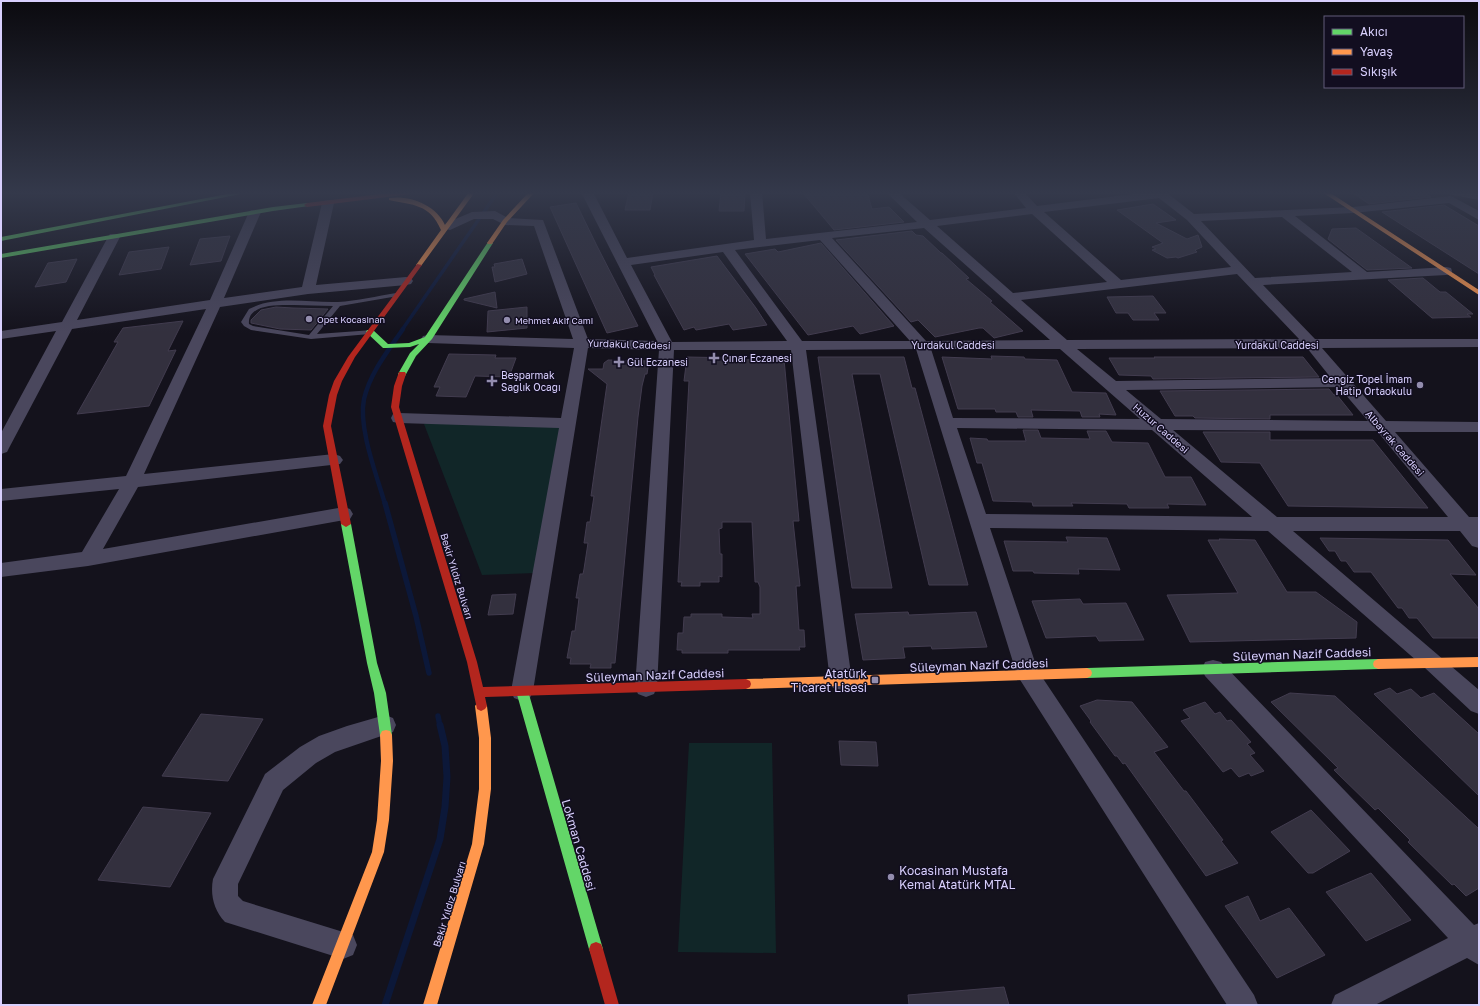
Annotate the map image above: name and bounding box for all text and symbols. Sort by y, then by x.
legend [1324,16,1464,88]
text: Akıcı [1360,24,1388,39]
text: Yavaş [1360,44,1393,59]
text: Sıkışık [1360,64,1397,79]
marker: Opet Kocasinan [304,314,314,324]
place label: Opet Kocasinan [317,314,385,325]
marker: Mehmet Akif Cami [502,315,512,325]
place label: Mehmet Akif Cami [515,315,593,326]
street label: Yurdakul Caddesi [587,337,671,351]
street label: Yurdakul Caddesi [911,339,995,351]
street label: Yurdakul Caddesi [1235,339,1319,351]
place label: Çınar Eczanesi [722,352,792,364]
marker: Çınar Eczanesi [709,353,719,363]
place label: Gül Eczanesi [627,356,688,368]
marker: Gül Eczanesi [614,357,624,367]
place label: Beşparmak Sağlık Ocağı [501,369,561,393]
place label: Cengiz Topel İmam Hatip Ortaokulu [1321,372,1412,397]
marker: Beşparmak Sağlık Ocağı [486,375,498,387]
marker: Cengiz Topel İmam Hatip Ortaokulu [1415,380,1425,390]
street label: Huzur Caddesi [1131,401,1191,455]
street label: Albayrak Caddesi [1363,408,1427,478]
street label: Bekir Yıldız Bulvarı [438,532,476,620]
street label: Süleyman Nazif Caddesi [1232,644,1372,664]
street label: Süleyman Nazif Caddesi [909,655,1049,675]
street label: Süleyman Nazif Caddesi [585,665,725,685]
place label: Atatürk Ticaret Lisesi [791,666,867,695]
marker: Atatürk Ticaret Lisesi [870,675,880,685]
street label: Lokman Caddesi [559,797,599,893]
street label: Bekir Yıldız Bulvarı [430,860,468,948]
place label: Kocasinan Mustafa Kemal Atatürk MTAL [899,863,1016,892]
marker: Kocasinan Mustafa Kemal Atatürk MTAL [886,872,896,882]

